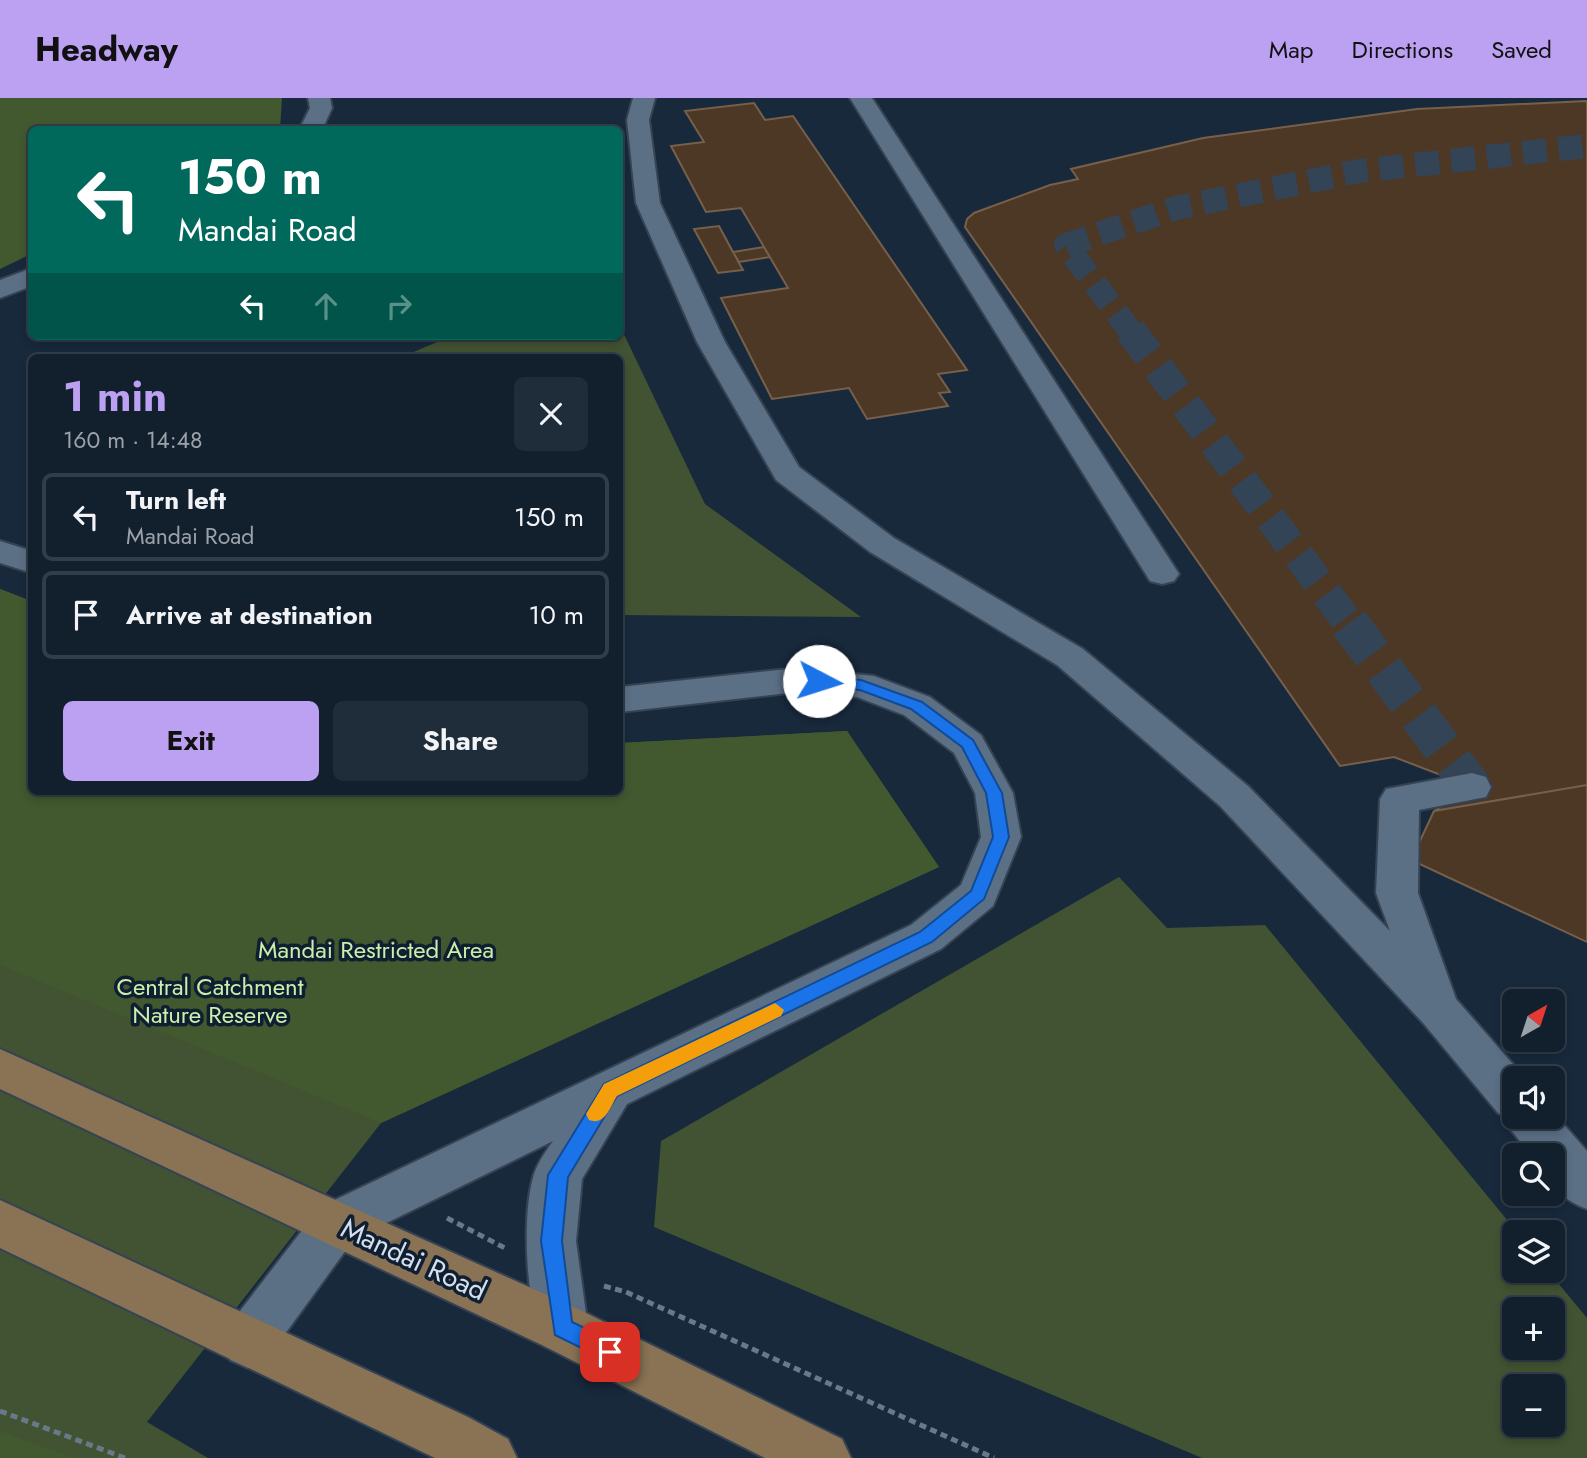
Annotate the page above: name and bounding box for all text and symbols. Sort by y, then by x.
text: Headway [35,26,178,73]
text: Map [1269,32,1314,67]
text: Directions [1352,32,1453,67]
text: Saved [1491,32,1552,67]
text: 150 m [178,142,322,212]
icon: left [63,154,154,245]
text: Mandai Road [178,207,357,253]
icon: left [234,287,272,325]
icon: ahead [307,287,345,325]
icon: right [380,287,418,325]
text: 1 min [63,366,167,427]
button: close [514,377,588,451]
text: 160 m · 14:48 [63,423,203,457]
text: Turn left [126,481,226,519]
icon: left [67,498,105,536]
text: 150 m [514,498,584,536]
text: Mandai Road [126,519,254,553]
icon: arrive [67,596,105,634]
text: Arrive at destination [126,596,373,634]
text: 10 m [529,596,584,634]
position arrow [782,644,856,718]
button: Exit [63,701,319,781]
button: Share [333,701,588,781]
park label: Mandai Restricted Area [258,932,494,967]
park label: Central Catchment Nature Reserve [117,969,304,1032]
north arrow [1502,989,1564,1052]
map controls [1502,989,1565,1437]
button: sound [1502,1066,1565,1129]
button: search [1502,1143,1565,1206]
street label: Mandai Road [334,1208,493,1311]
button: layers [1502,1220,1565,1283]
button: + [1502,1297,1565,1360]
pin [580,1322,640,1382]
icon: arrive [591,1333,629,1371]
button: − [1502,1374,1565,1437]

